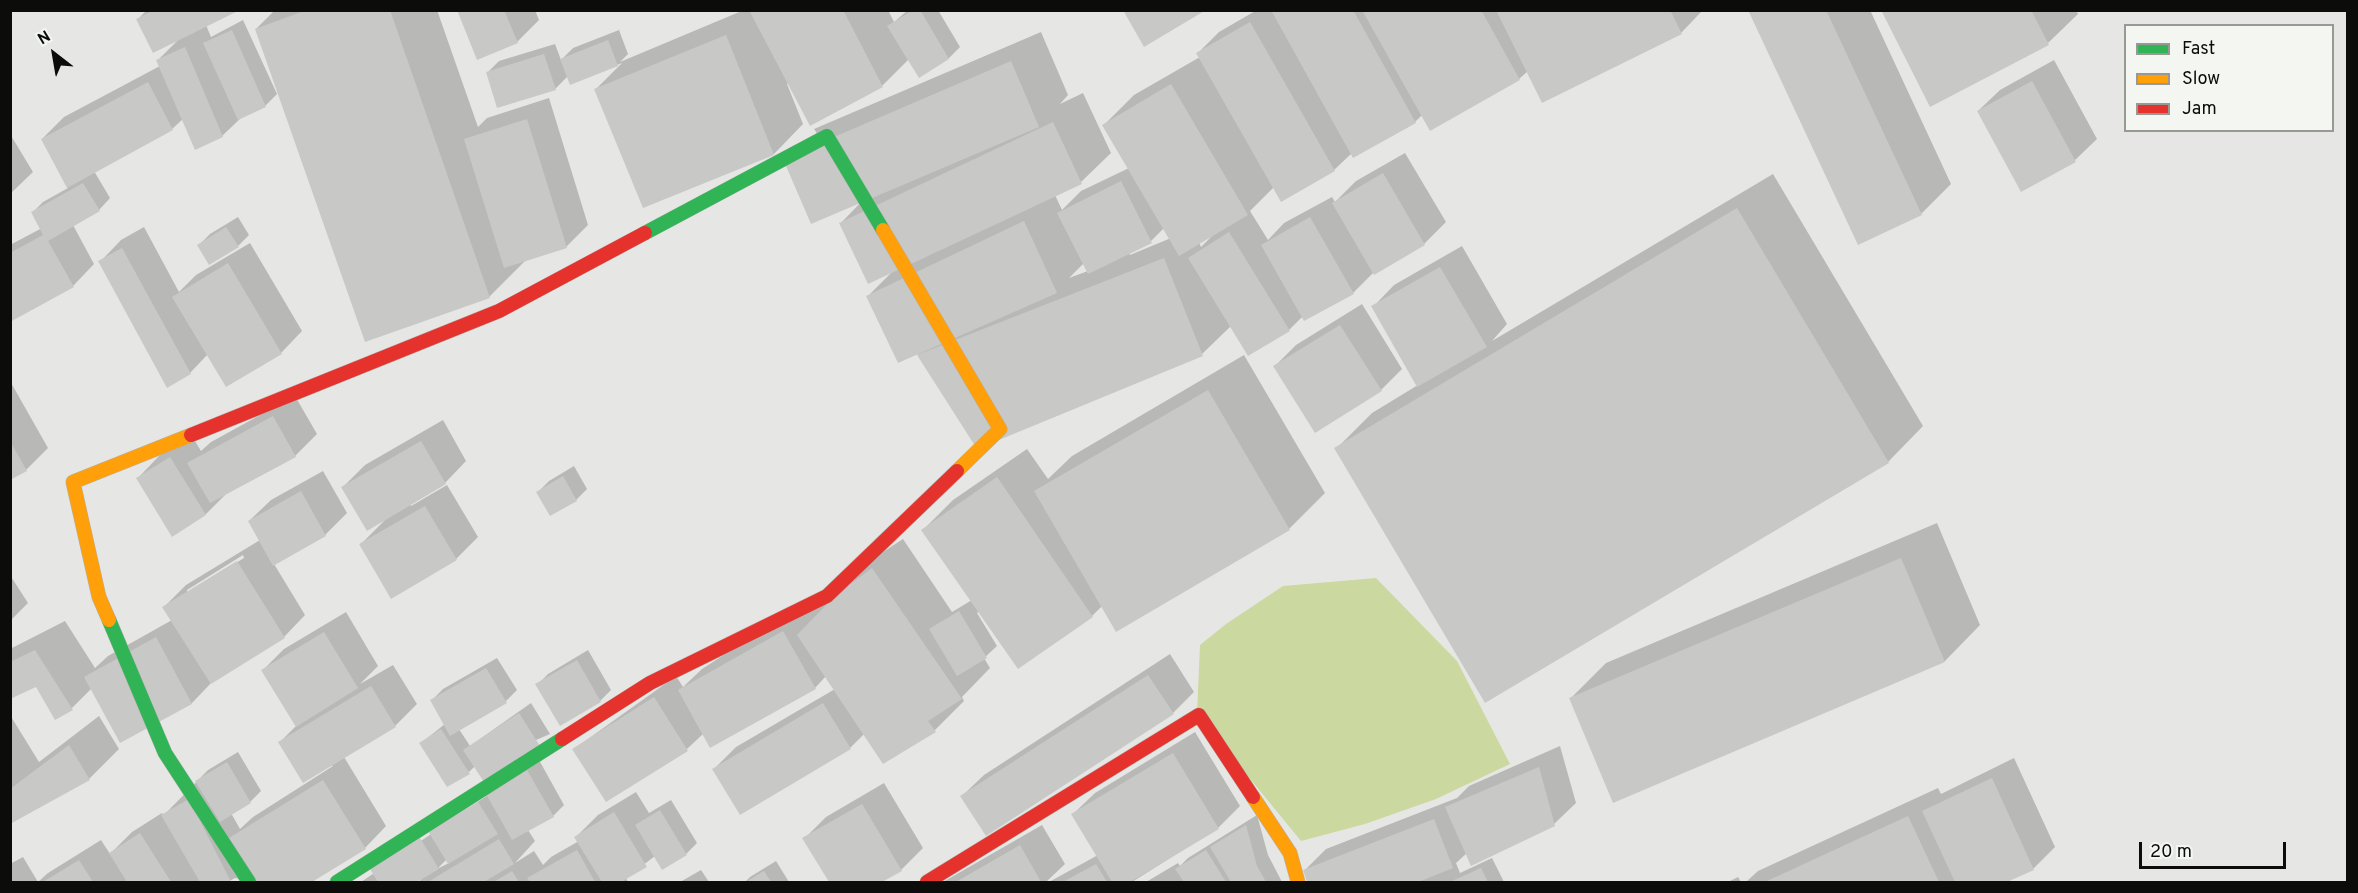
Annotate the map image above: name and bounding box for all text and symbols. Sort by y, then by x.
north arrow [24,24,84,84]
legend [2124,24,2334,132]
text: N [35,27,55,50]
text: Fast [2182,38,2215,61]
text: Slow [2182,68,2220,91]
text: Jam [2182,98,2217,121]
scale bar [2142,830,2289,868]
text: 20 m [2150,841,2192,864]

